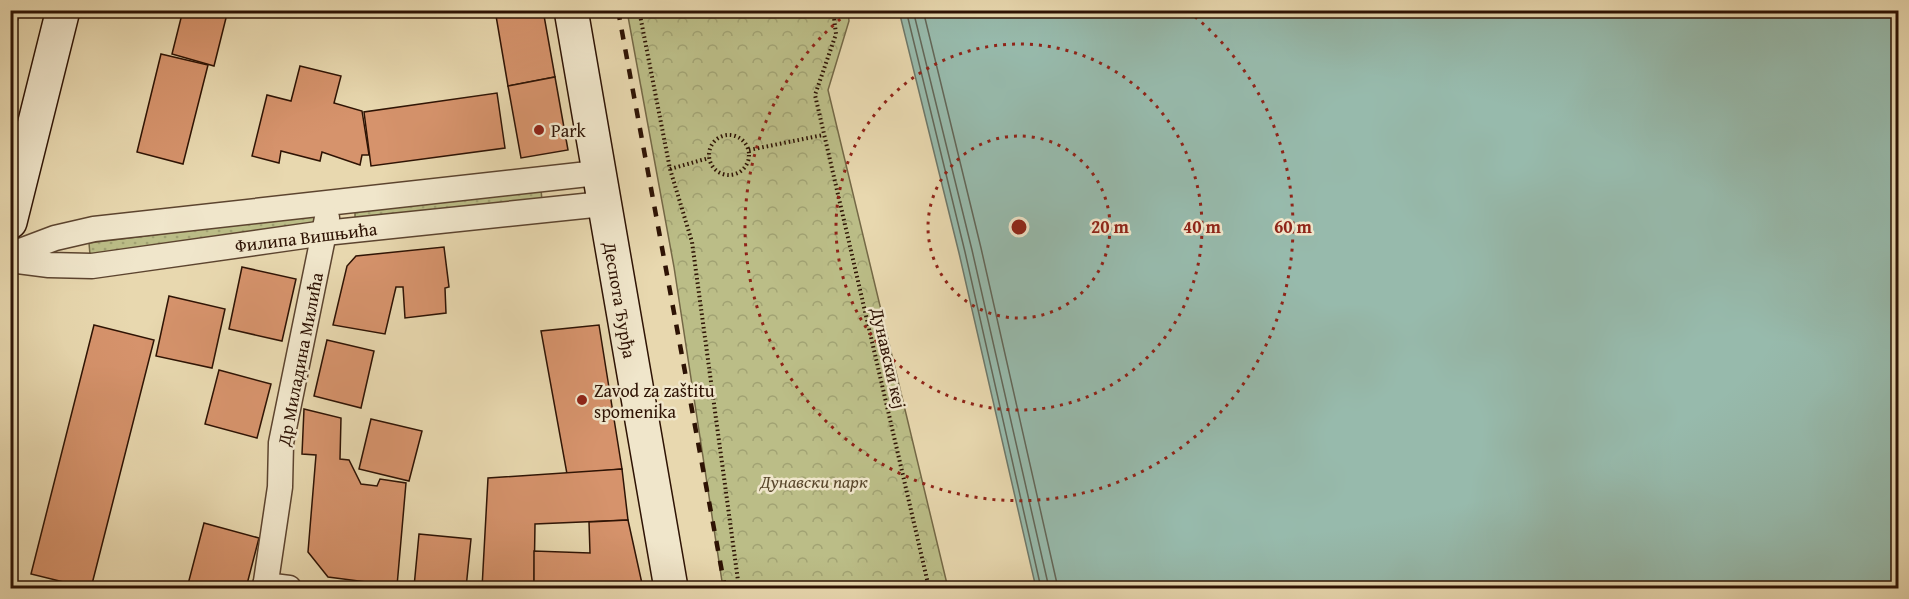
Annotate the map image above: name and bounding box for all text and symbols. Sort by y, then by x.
place label: Park [551,117,587,144]
marker: Park [532,123,546,137]
text: 20 m [1091,213,1130,240]
text: 40 m [1183,213,1222,240]
text: 60 m [1274,213,1313,240]
street label: Филипа Вишњића [233,215,379,259]
centre of rings [1009,217,1029,237]
street label: Деспота Ђурђа [596,239,644,361]
street label: Др Миладина Милића [270,270,330,449]
street label: Дунавски кеј [864,304,914,411]
place label: Zavod za zaštitu spomenika [594,377,715,425]
marker: Zavod za zaštitu spomenika [575,393,589,407]
park label: Дунавски парк [759,468,868,495]

